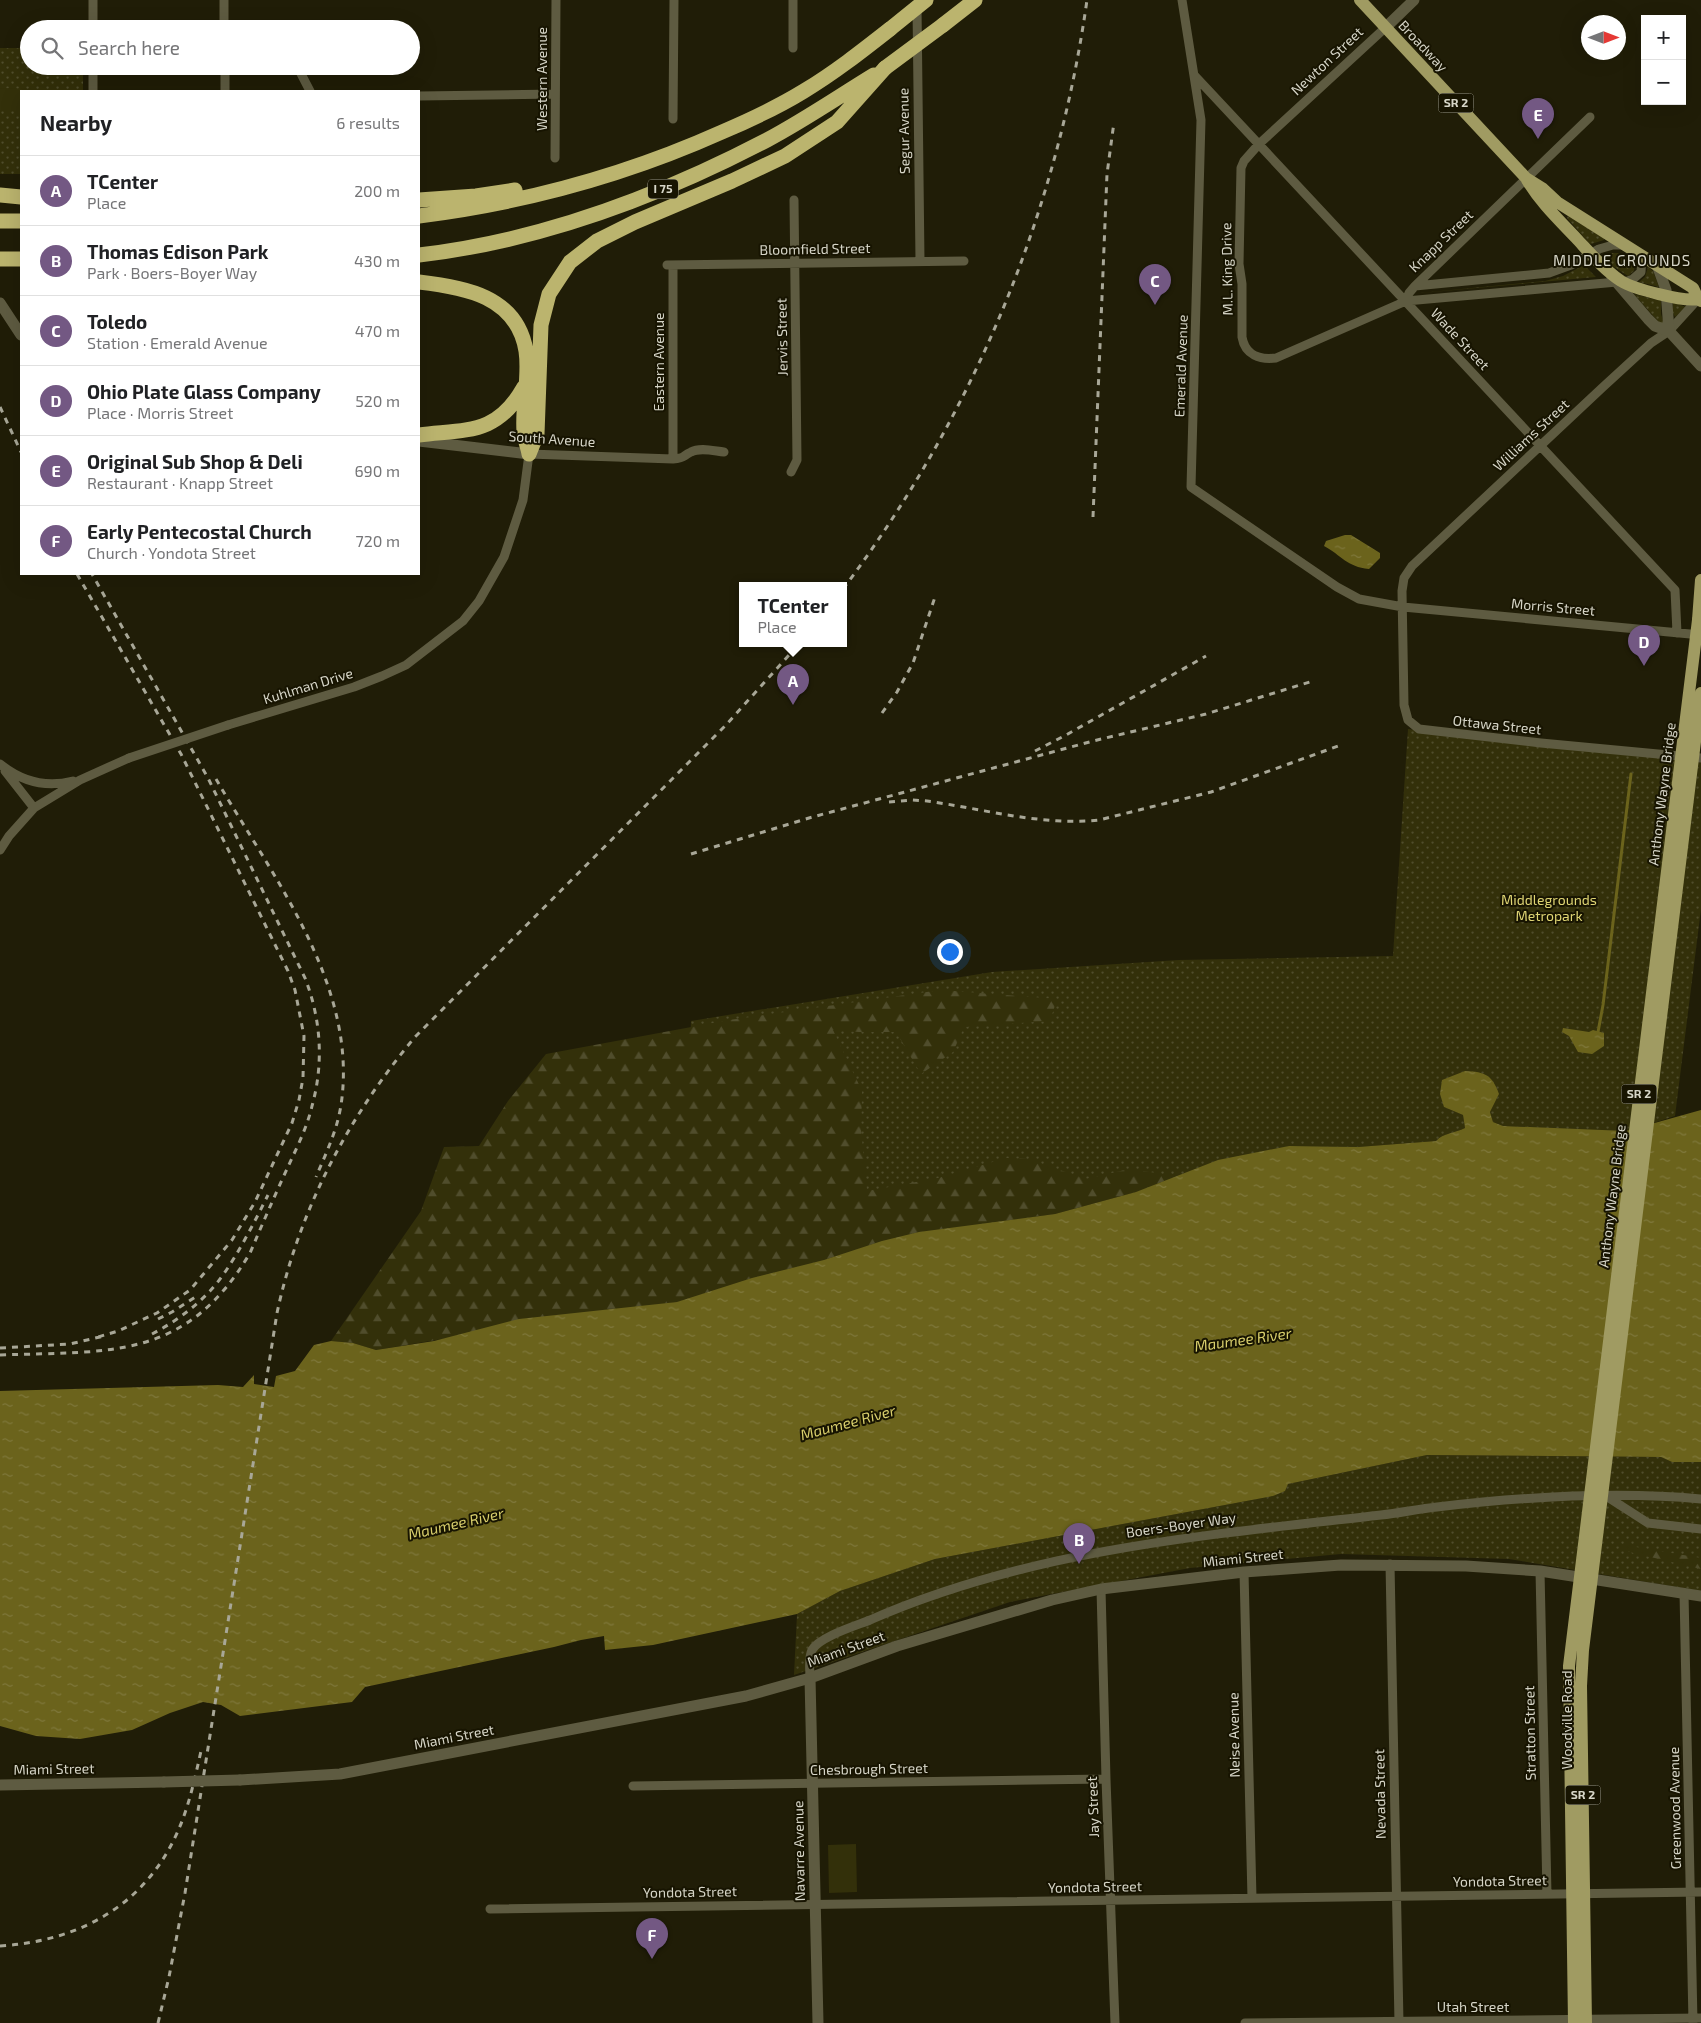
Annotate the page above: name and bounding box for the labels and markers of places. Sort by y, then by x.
pin: E [1522,98,1554,139]
pin: C [1139,264,1171,305]
pin: D [1628,625,1660,666]
pin: A [777,664,809,705]
pin: B [1063,1523,1095,1564]
pin: F [636,1918,668,1959]

